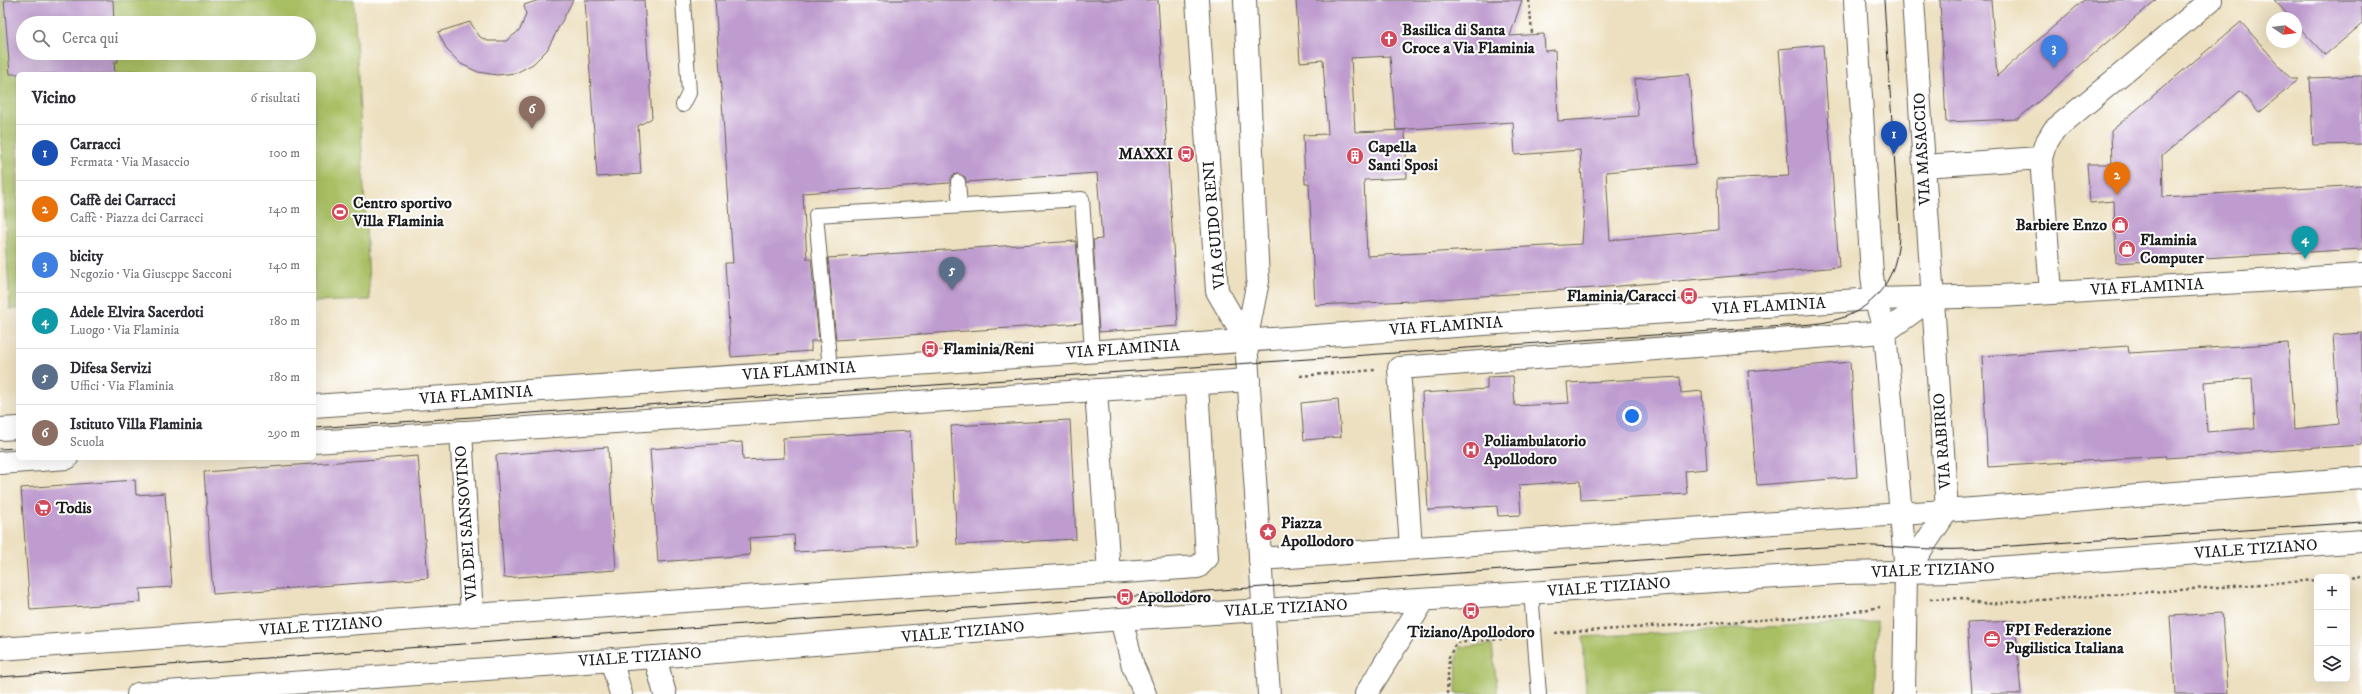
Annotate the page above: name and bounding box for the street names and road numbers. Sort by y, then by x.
street label: VIA MASACCIO [1909,92,1935,207]
street label: VIA GUIDO RENI [1198,160,1230,291]
street label: VIA FLAMINIA [2089,274,2205,300]
street label: VIA FLAMINIA [1711,293,1827,319]
street label: VIA FLAMINIA [1388,312,1504,340]
street label: VIA FLAMINIA [1065,335,1181,363]
street label: VIA FLAMINIA [741,357,857,385]
street label: VIA FLAMINIA [418,381,534,409]
street label: VIA RABIRIO [1929,392,1955,491]
street label: VIA DEI SANSOVINO [451,445,481,602]
street label: VIALE TIZIANO [2193,535,2318,563]
street label: VIALE TIZIANO [1870,558,1995,582]
street label: VIALE TIZIANO [1546,573,1671,601]
street label: VIALE TIZIANO [1223,595,1348,621]
street label: VIALE TIZIANO [258,612,383,640]
street label: VIALE TIZIANO [900,617,1025,647]
street label: VIALE TIZIANO [577,643,702,671]

